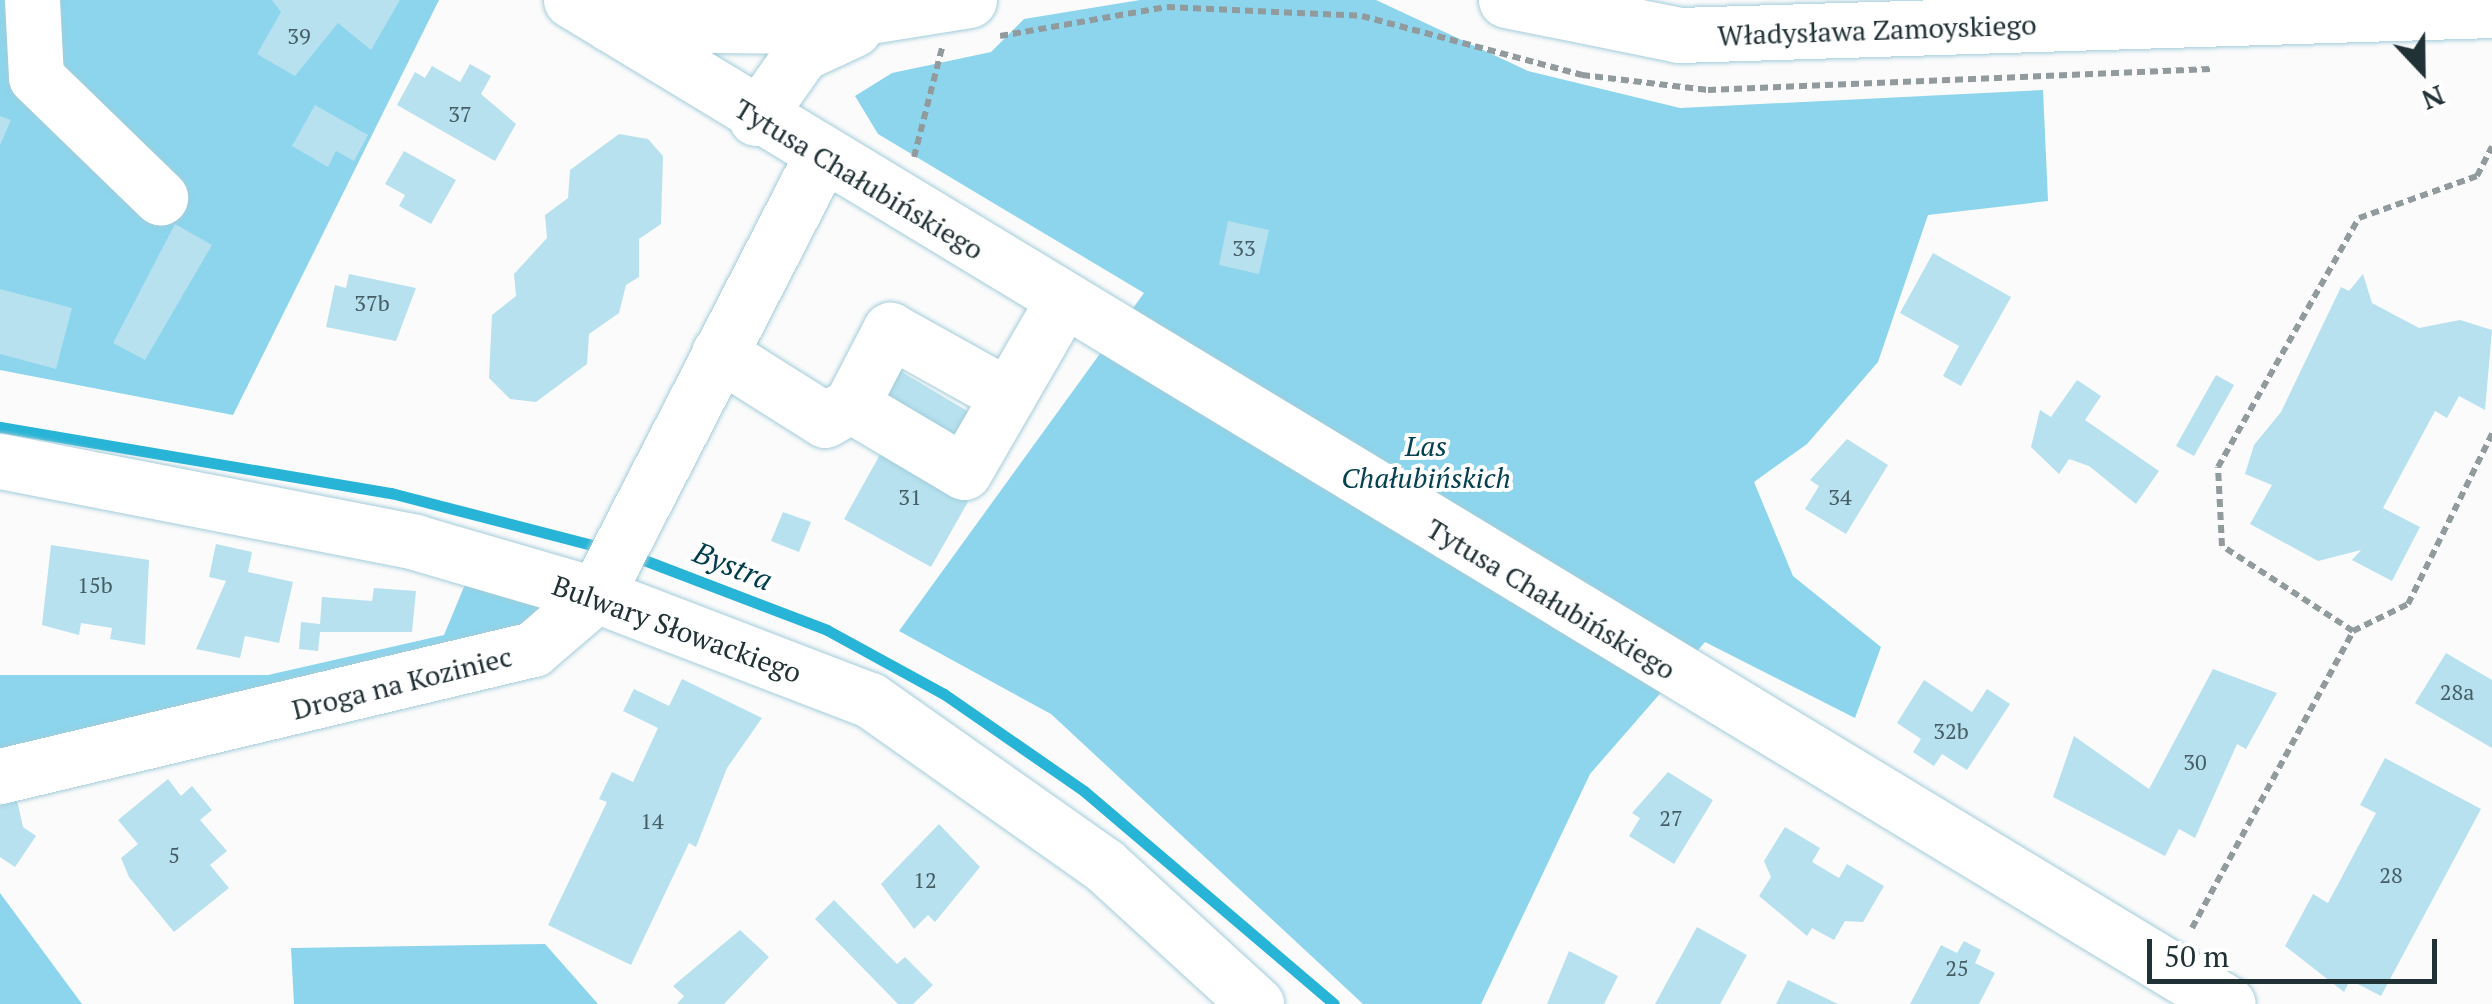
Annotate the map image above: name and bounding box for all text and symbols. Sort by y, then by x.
street label: Władysława Zamoyskiego [1717,8,2037,52]
north arrow [2372,20,2472,120]
house number: 39 [287,23,311,49]
text: N [2417,77,2450,119]
street label: Tytusa Chałubińskiego [728,91,990,267]
house number: 37 [448,101,472,127]
house number: 33 [1232,235,1256,261]
house number: 37b [354,290,390,316]
park label: Las Chałubińskich [1341,429,1511,495]
house number: 31 [898,484,922,510]
house number: 34 [1828,484,1852,510]
street label: Tytusa Chałubińskiego [1420,511,1682,687]
water label: Bystra [688,534,778,598]
street label: Bulwary Słowackiego [548,568,806,690]
house number: 15b [77,572,113,598]
street label: Droga na Koziniec [289,639,515,727]
house number: 28a [2440,679,2474,705]
house number: 32b [1933,718,1969,744]
house number: 30 [2183,749,2207,775]
house number: 27 [1659,805,1683,831]
house number: 14 [640,808,664,834]
house number: 5 [168,842,180,868]
house number: 28 [2379,862,2403,888]
house number: 12 [913,867,937,893]
scale bar [2152,919,2442,981]
text: 50 m [2164,936,2229,976]
house number: 25 [1945,955,1969,981]

